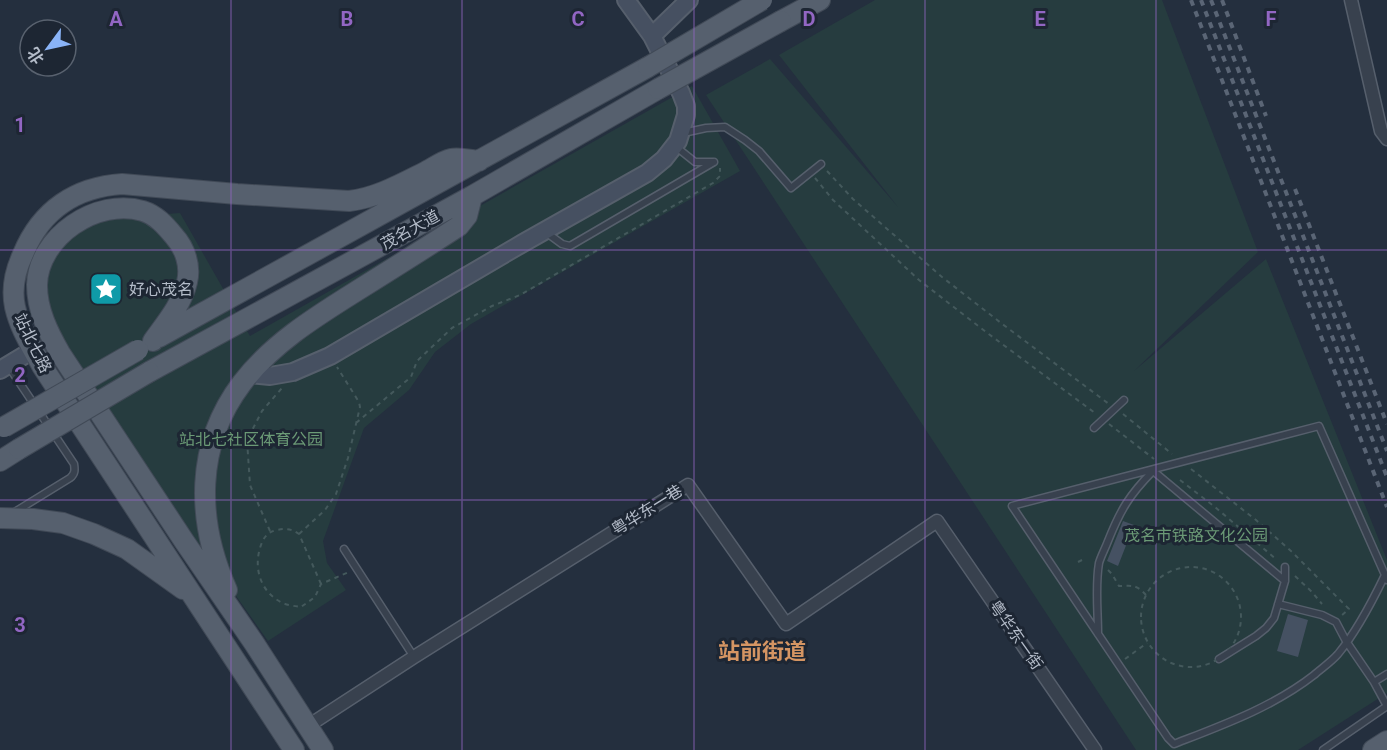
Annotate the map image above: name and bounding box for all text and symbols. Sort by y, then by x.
text: A [109,7,123,31]
text: B [341,7,353,31]
text: C [571,7,585,31]
text: D [803,7,816,31]
text: E [1034,7,1046,31]
text: F [1266,7,1277,31]
north arrow [18,18,78,78]
text: 北 [24,44,48,68]
text: 1 [14,113,26,137]
street label: 茂名大道 [377,206,443,254]
place icon: 好心茂名 [88,271,124,307]
place label: 好心茂名 [129,280,193,299]
street label: 站北七路 [10,310,56,376]
text: 2 [14,363,26,387]
park label: 站北七社区体育公园 [179,430,323,449]
street label: 粤华东一巷 [608,481,686,539]
park label: 茂名市铁路文化公园 [1124,526,1268,545]
street label: 粤华东一街 [985,597,1047,673]
text: 3 [14,613,26,637]
district label: 站前街道 [718,639,806,664]

